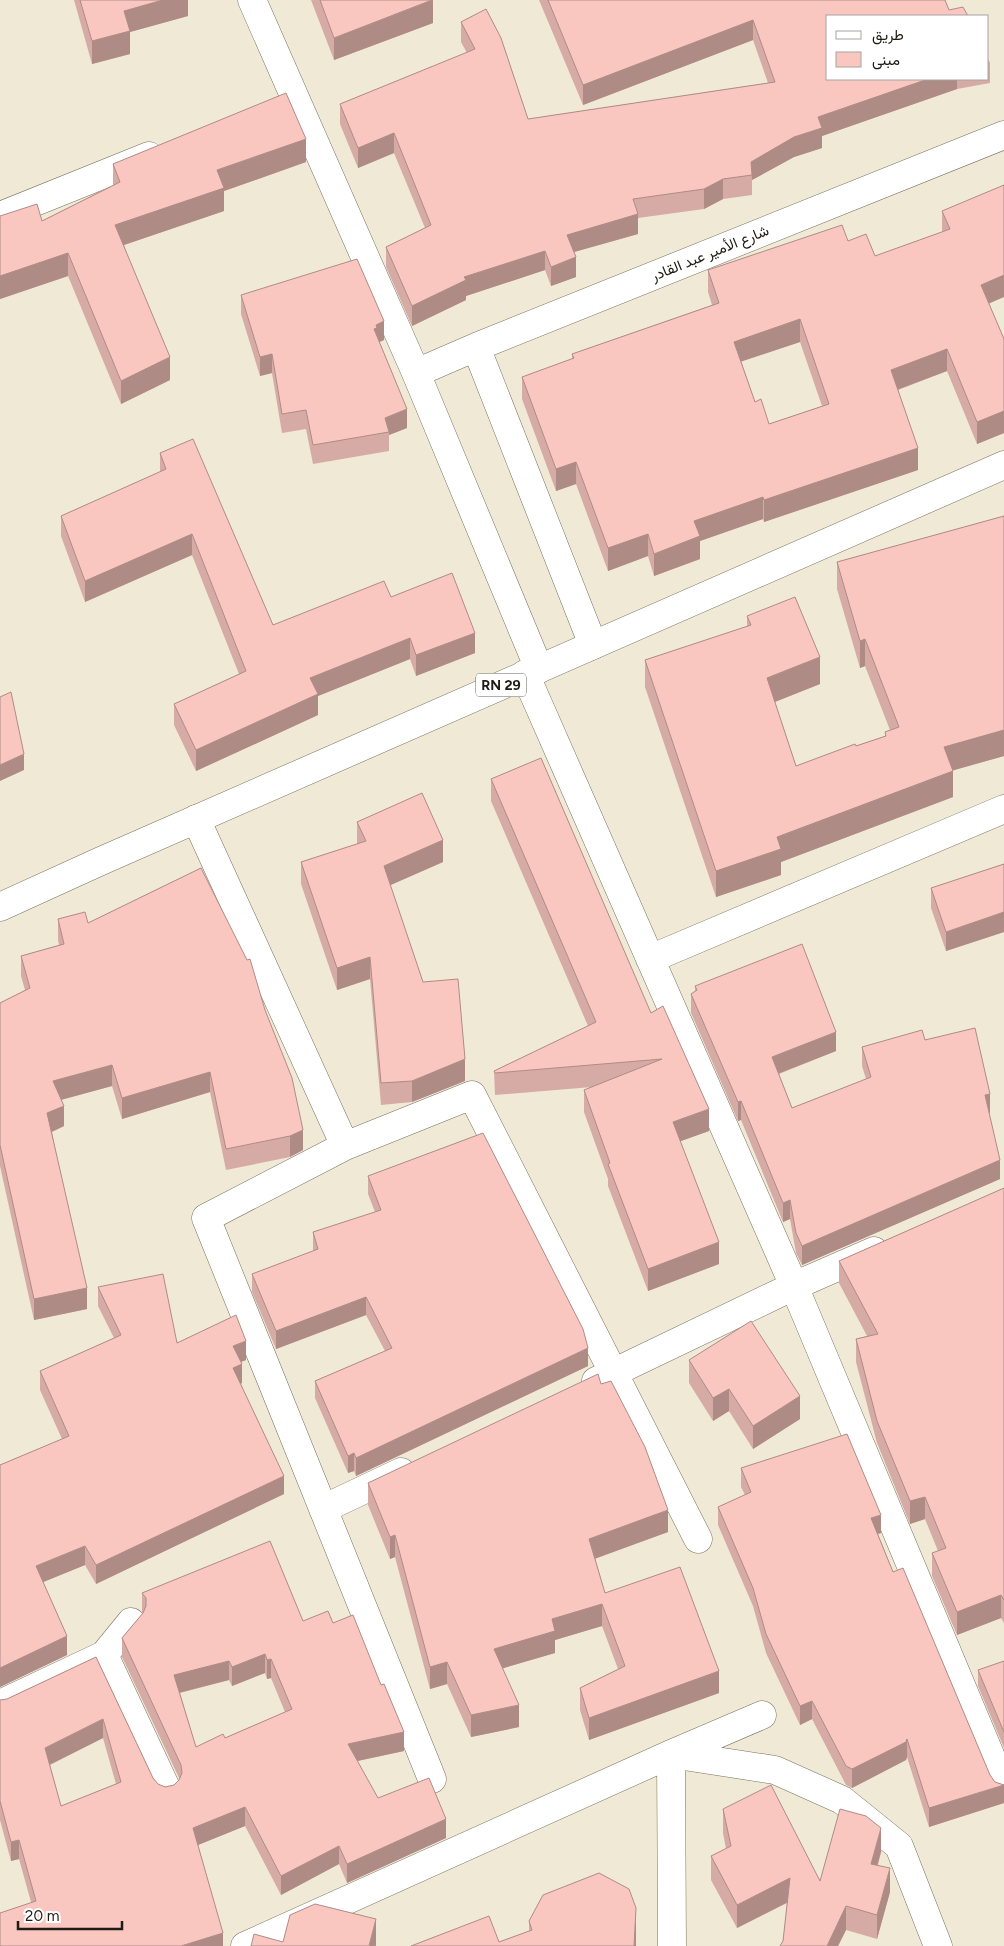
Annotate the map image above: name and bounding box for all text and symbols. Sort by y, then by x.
legend [826,15,989,80]
text: طريق [872,26,904,45]
text: مبنى [872,51,900,70]
street label: شارع الأمير عبد القادر [647,221,772,287]
road number: RN 29 [476,674,526,696]
scale bar [18,1898,121,1930]
text: 20 m [25,1907,59,1925]

